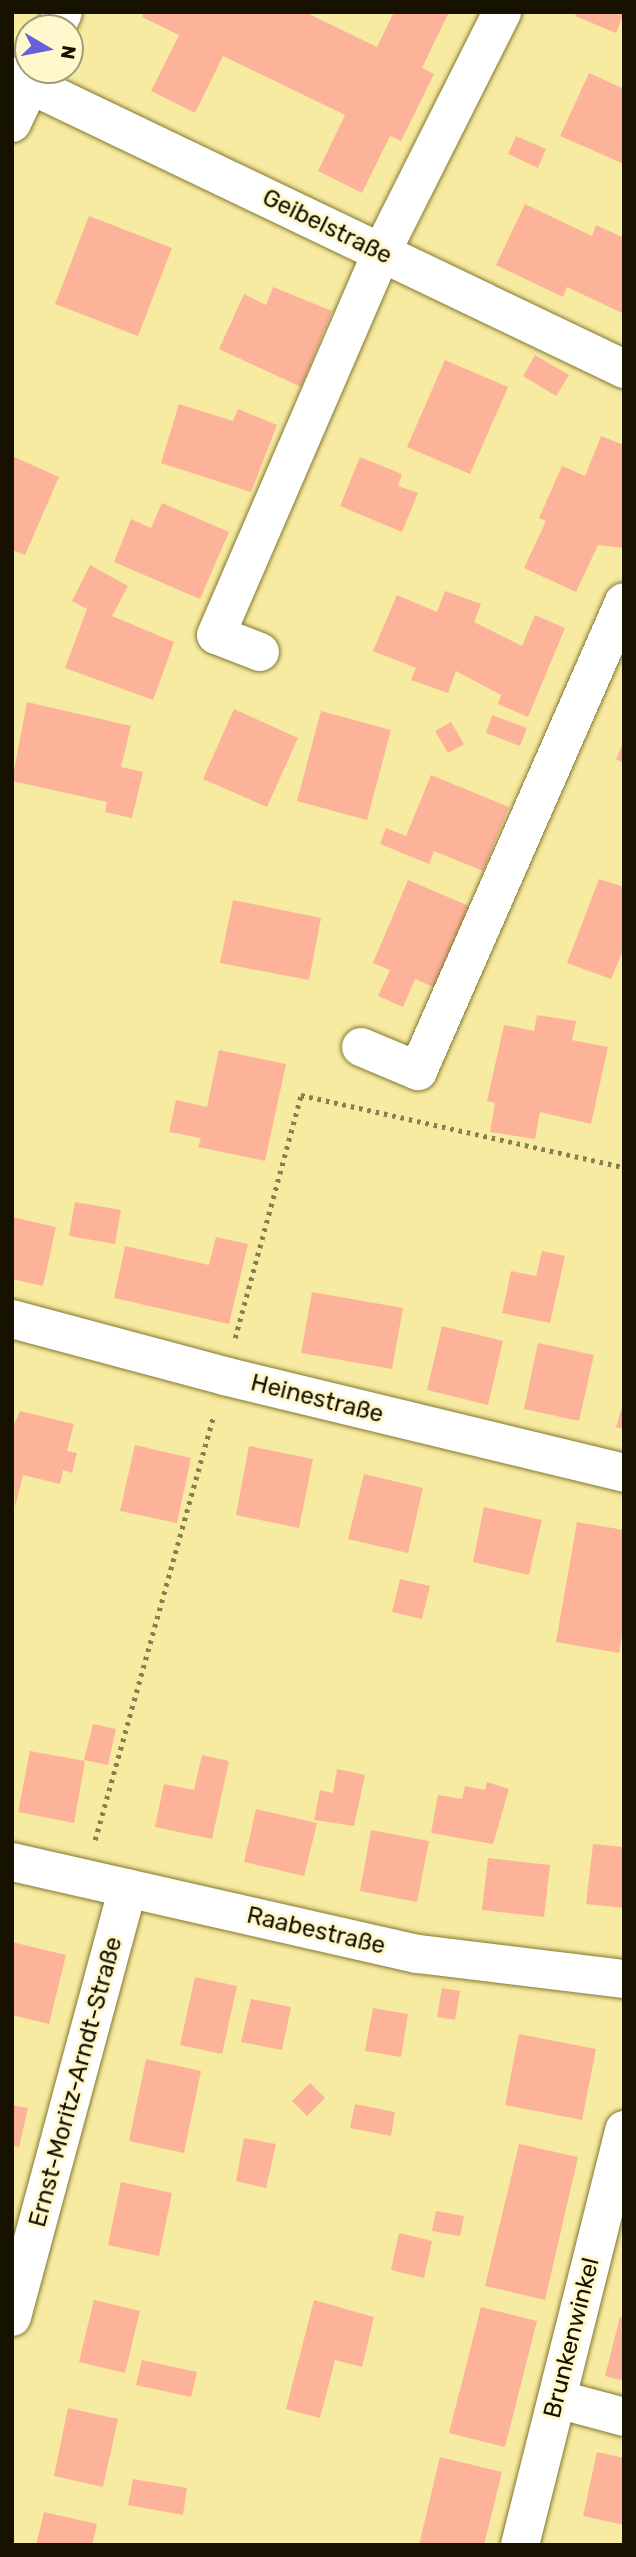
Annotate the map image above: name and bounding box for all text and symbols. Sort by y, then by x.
north arrow [14,14,84,84]
text: N [56,44,81,61]
street label: Geibelstraße [258,183,396,271]
street label: Heinestraße [248,1369,386,1429]
street label: Raabestraße [244,1901,388,1961]
street label: Ernst-Moritz-Arndt-Straße [23,1934,129,2230]
street label: Brunkenwinkel [538,2255,606,2421]

